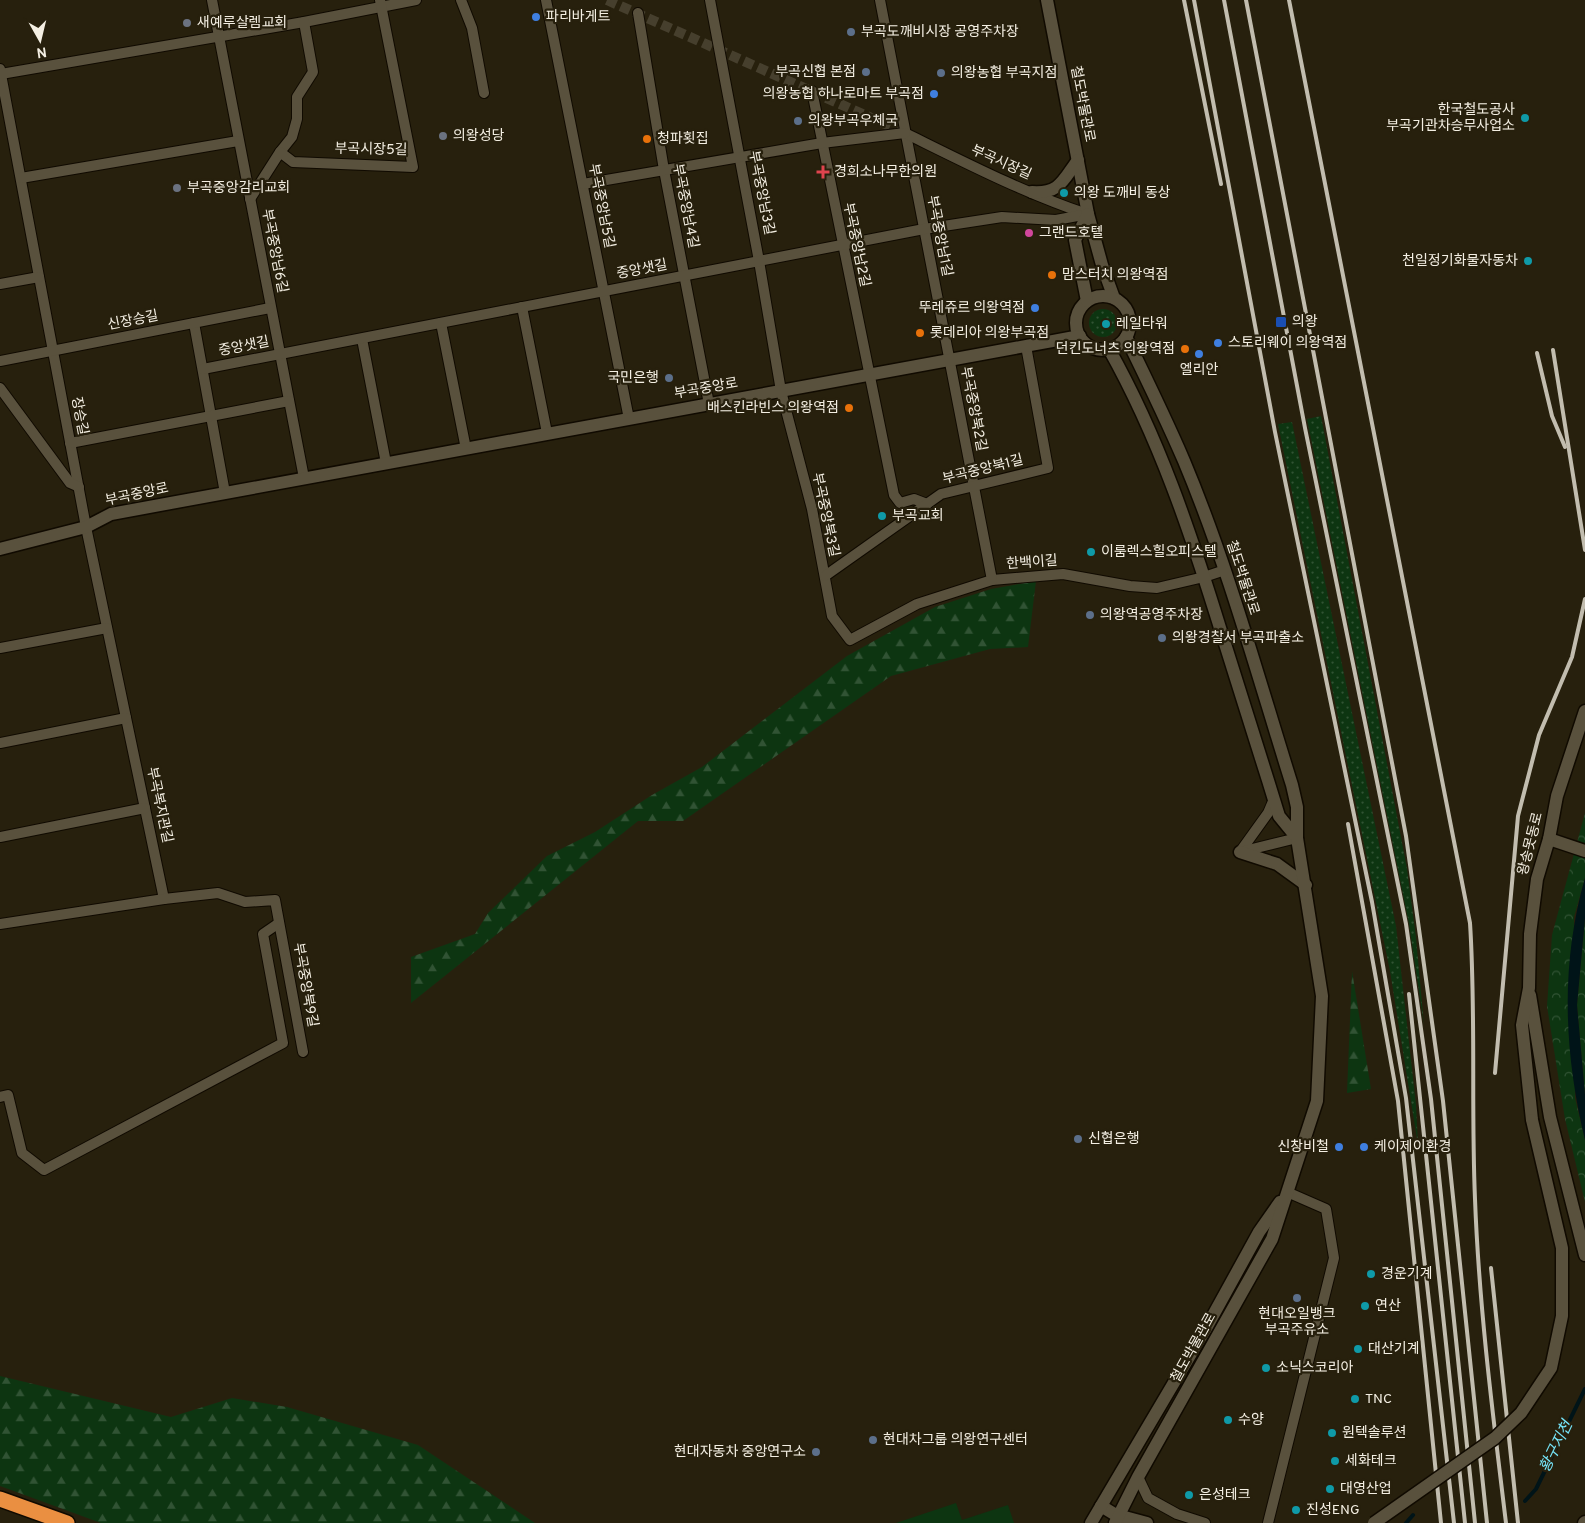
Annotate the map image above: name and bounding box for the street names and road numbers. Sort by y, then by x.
street label: 철도박물관로 [1066,64,1098,144]
street label: 부곡시장5길 [334,141,408,159]
street label: 부곡시장길 [968,142,1034,184]
street label: 부곡중앙남3길 [744,149,778,237]
street label: 부곡중앙남5길 [584,162,618,250]
street label: 부곡중앙남4길 [668,162,702,250]
street label: 부곡중앙남1길 [923,194,955,278]
street label: 부곡중앙남2길 [839,201,873,289]
street label: 부곡중앙남6길 [257,207,291,295]
street label: 중앙샛길 [615,257,669,283]
street label: 신장승길 [106,308,160,334]
street label: 중앙샛길 [217,334,271,360]
street label: 부곡중앙북2길 [956,365,990,453]
street label: 부곡중앙로 [673,375,739,403]
street label: 장승길 [67,395,91,437]
street label: 부곡중앙북1길 [941,452,1025,488]
street label: 부곡중앙북3길 [808,471,842,559]
street label: 부곡중앙로 [104,480,170,510]
street label: 철도박물관로 [1222,539,1262,617]
street label: 한백이길 [1006,553,1058,573]
street label: 부곡복지관길 [143,765,175,845]
street label: 왕송못동로 [1515,811,1547,877]
street label: 부곡중앙북9길 [289,941,321,1029]
street label: 철도박물관로 [1168,1310,1220,1386]

